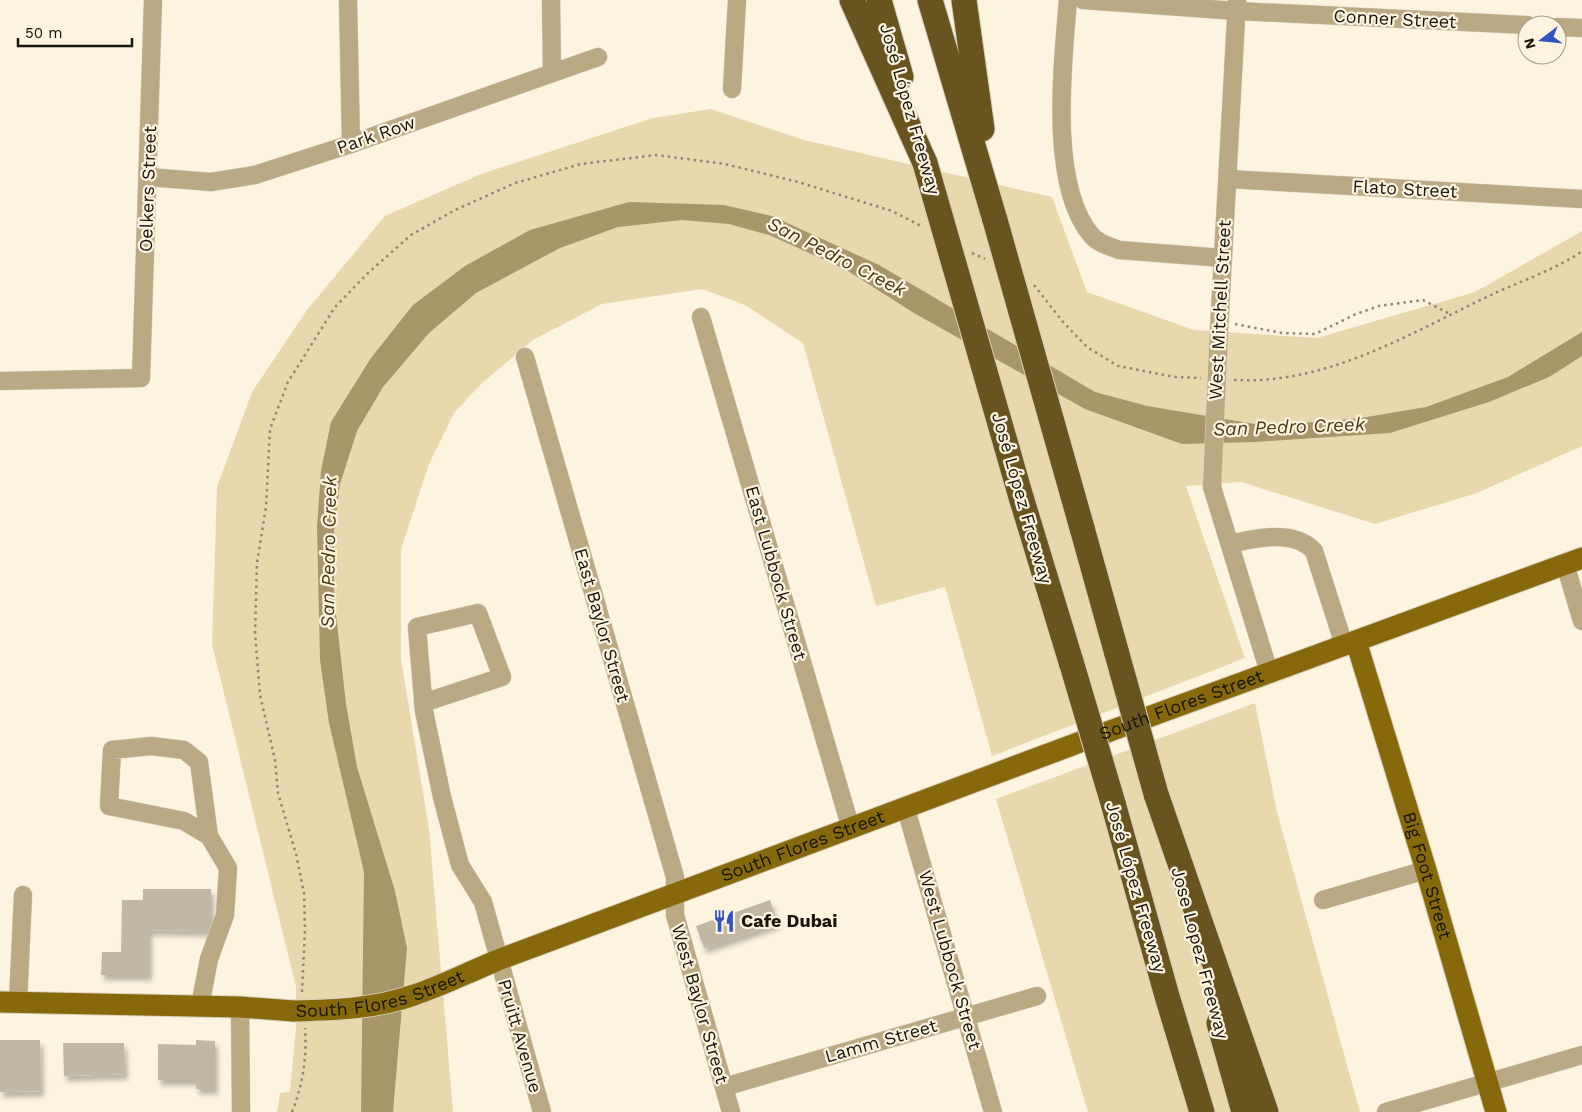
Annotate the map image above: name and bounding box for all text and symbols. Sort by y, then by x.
street label: Conner Street [1333,5,1457,32]
scale bar [18,15,131,47]
north arrow [1517,15,1567,65]
street label: José López Freeway [876,21,945,198]
text: 50 m [25,24,62,42]
text: N [1520,36,1539,51]
street label: Park Row [334,111,418,158]
street label: Oelkers Street [135,125,160,253]
street label: Flato Street [1352,175,1458,202]
water label: San Pedro Creek [764,212,910,302]
street label: West Mitchell Street [1204,219,1235,401]
street label: José López Freeway [988,410,1057,587]
water label: San Pedro Creek [1213,412,1366,441]
water label: San Pedro Creek [316,475,341,628]
street label: East Lubbock Street [742,483,812,663]
street label: East Baylor Street [570,545,635,705]
street label: South Flores Street [1096,665,1266,744]
street label: José López Freeway [1102,799,1171,976]
street label: South Flores Street [718,805,888,886]
street label: Big Foot Street [1399,809,1457,942]
street label: Jose Lopez Freeway [1167,865,1234,1042]
street label: West Lubbock Street [915,868,986,1052]
restaurant icon: Cafe Dubai [711,908,737,934]
place label: Cafe Dubai [741,910,838,931]
street label: West Baylor Street [668,922,733,1086]
street label: South Flores Street [295,965,467,1021]
street label: Pruitt Avenue [494,977,547,1095]
street label: Lamm Street [822,1014,940,1067]

